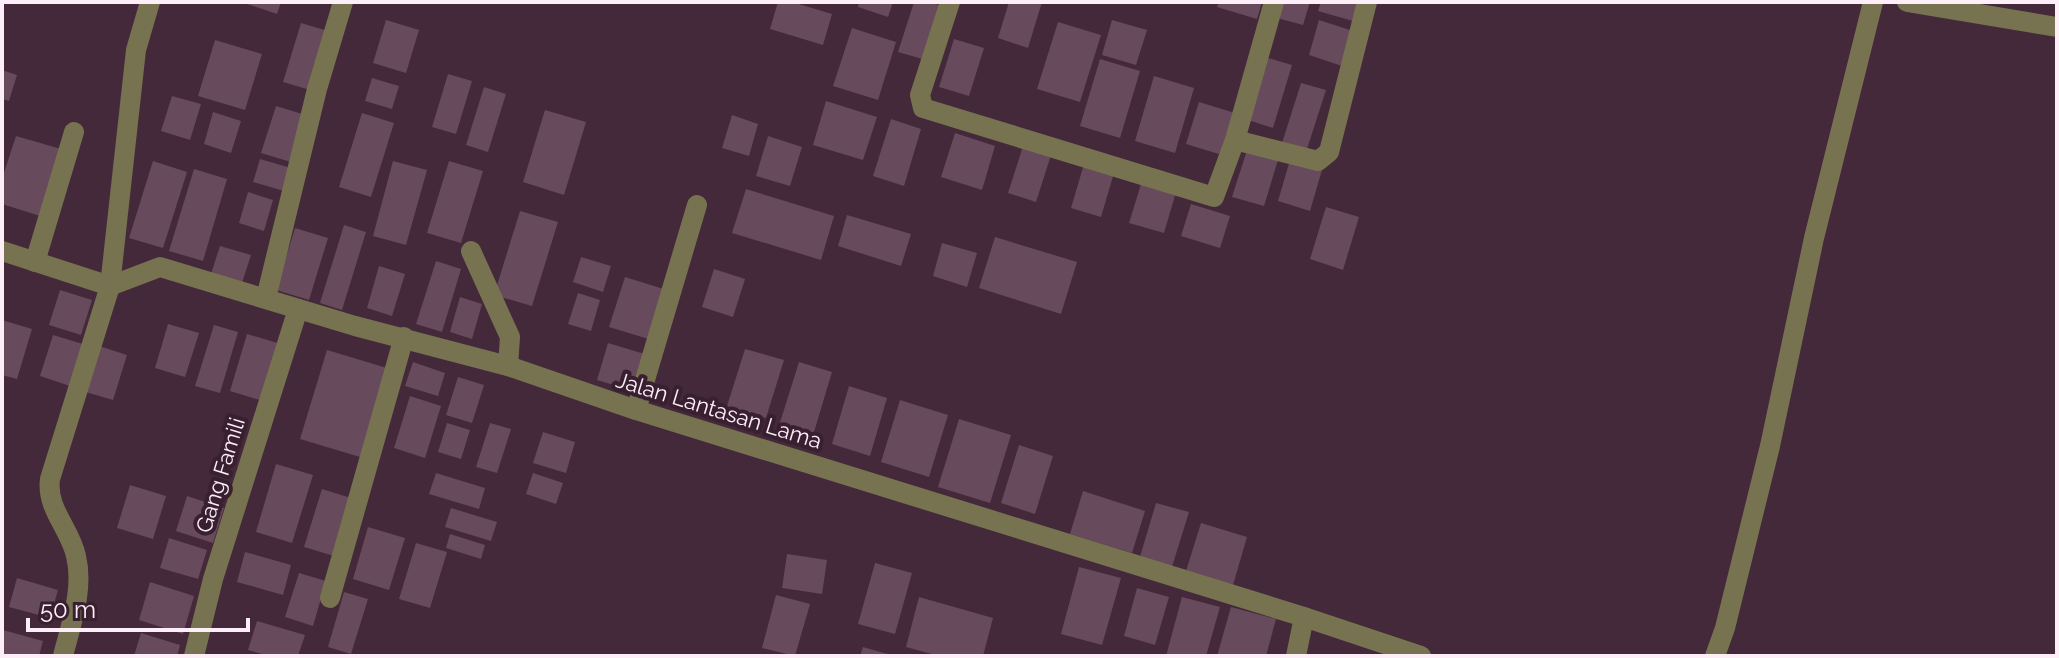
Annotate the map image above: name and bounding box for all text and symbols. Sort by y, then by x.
street label: Jalan Lantasan Lama [613,366,825,454]
street label: Gang Famili [190,414,250,536]
scale bar [28,582,248,632]
text: 50 m [40,595,96,624]

